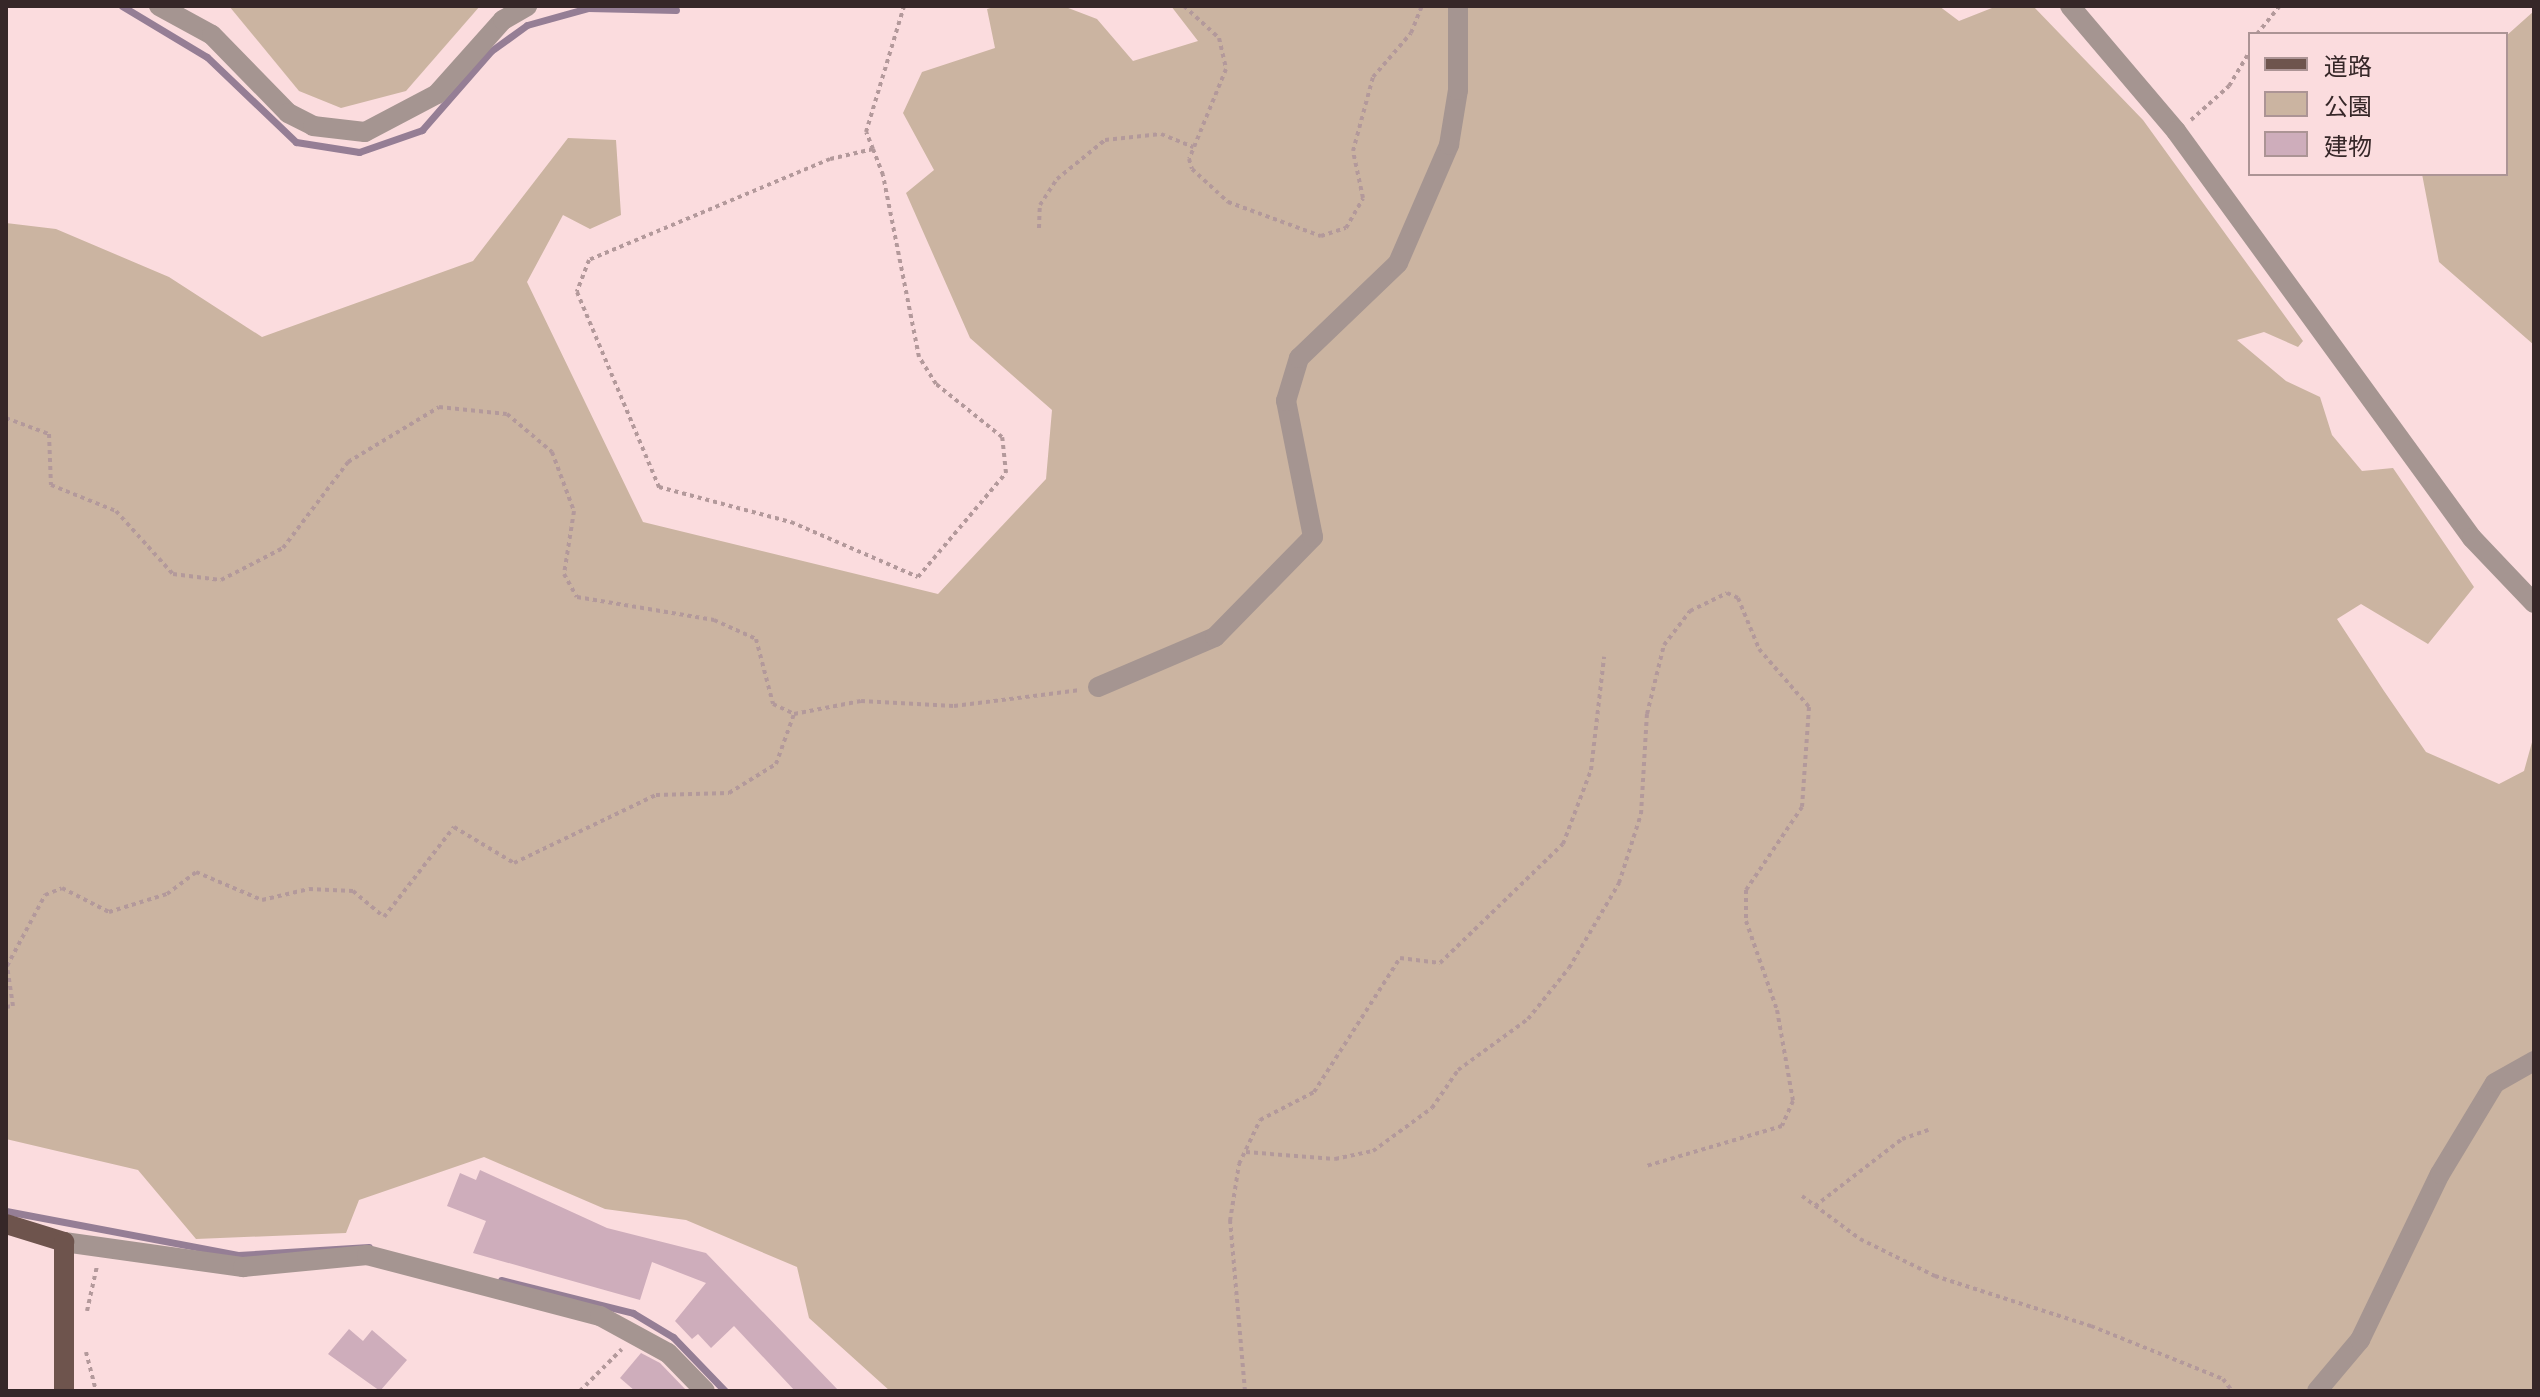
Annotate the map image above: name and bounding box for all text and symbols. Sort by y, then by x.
legend [2248,32,2508,176]
text: 道路 [2324,53,2372,81]
text: 公園 [2324,93,2372,121]
text: 建物 [2324,133,2372,161]

